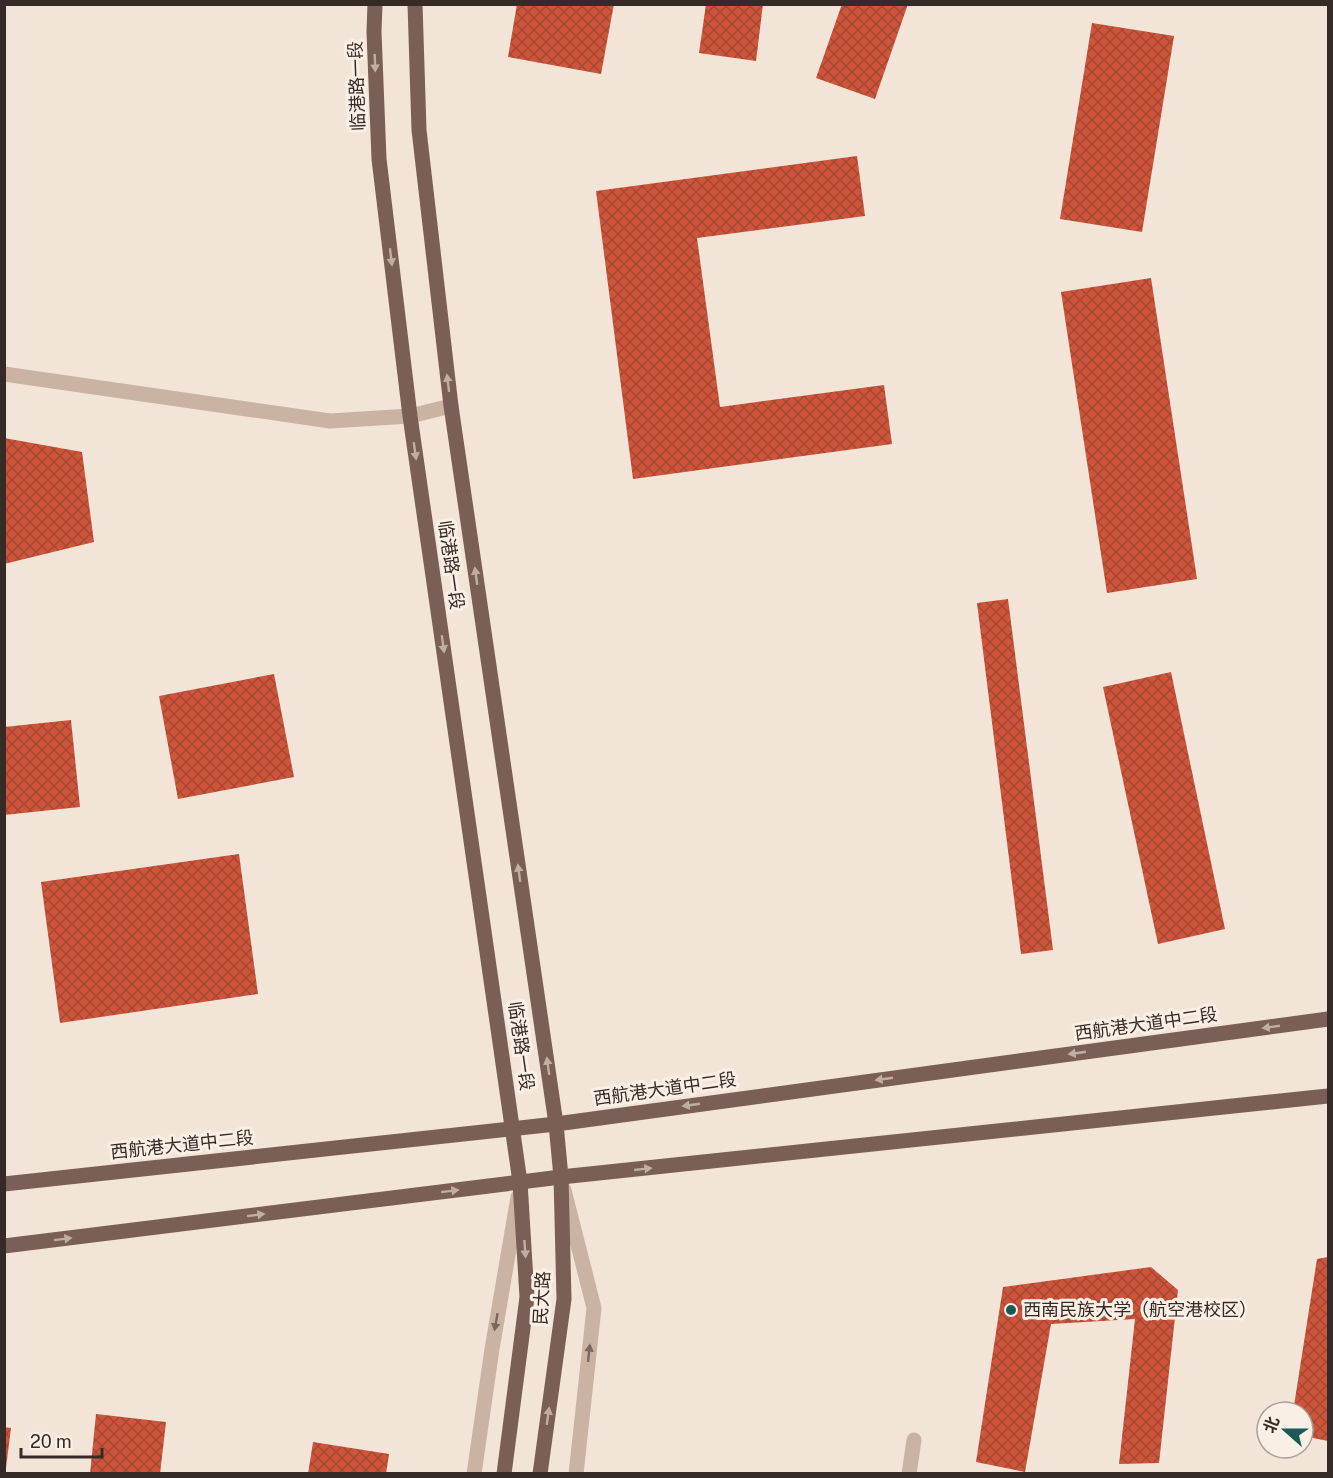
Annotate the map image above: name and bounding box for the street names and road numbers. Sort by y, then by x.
street label: 临港路一段 [344,41,369,131]
street label: 临港路一段 [435,519,468,611]
street label: 临港路一段 [505,1000,538,1092]
street label: 西航港大道中二段 [1073,1003,1219,1044]
street label: 西航港大道中二段 [592,1068,738,1109]
street label: 西航港大道中二段 [109,1127,255,1162]
street label: 民大路 [530,1270,553,1325]

